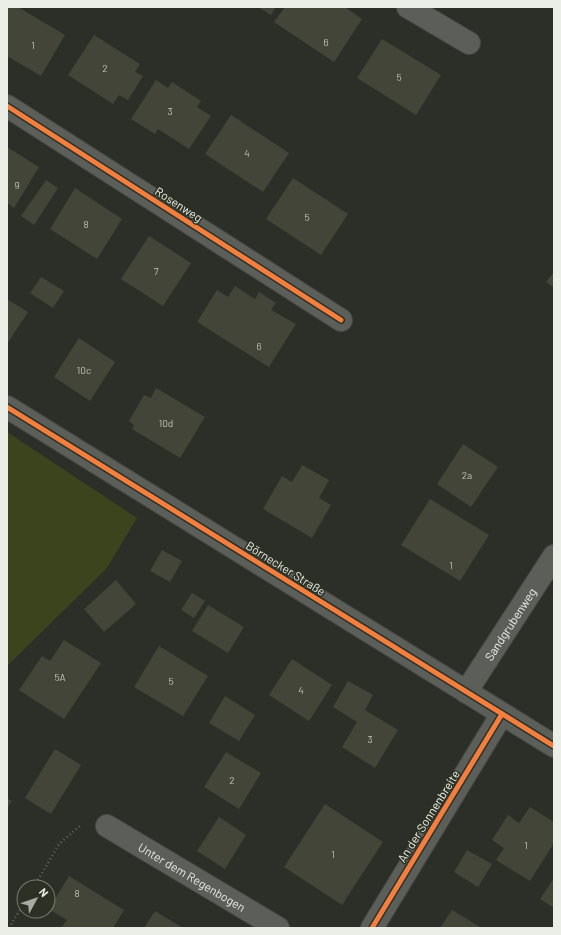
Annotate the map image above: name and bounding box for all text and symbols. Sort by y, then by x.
house number: 6 [323,36,329,48]
house number: 1 [31,39,35,51]
house number: 2 [102,62,108,74]
house number: 5 [396,71,402,83]
house number: 3 [167,105,173,117]
house number: 4 [244,147,250,159]
house number: 9 [14,179,20,191]
street label: Rosenweg [153,184,205,224]
house number: 5 [304,211,310,223]
house number: 8 [83,218,89,230]
house number: 7 [154,265,159,277]
house number: 6 [256,340,262,352]
house number: 10c [77,364,91,376]
house number: 10d [159,417,173,429]
house number: 2a [462,469,472,481]
street label: Börnecker Straße [244,538,328,598]
house number: 1 [449,559,453,571]
street label: Sandgrubenweg [481,585,539,663]
house number: 5A [54,671,66,683]
house number: 5 [168,675,174,687]
house number: 4 [298,684,304,696]
house number: 3 [367,733,373,745]
street label: An der Sonnenbreite [394,767,462,865]
house number: 2 [229,774,235,786]
street label: Unter dem Regenbogen [136,839,248,914]
house number: 1 [524,839,528,851]
house number: 1 [331,848,335,860]
north arrow [16,879,56,919]
text: N [37,885,51,899]
house number: 8 [74,887,80,899]

